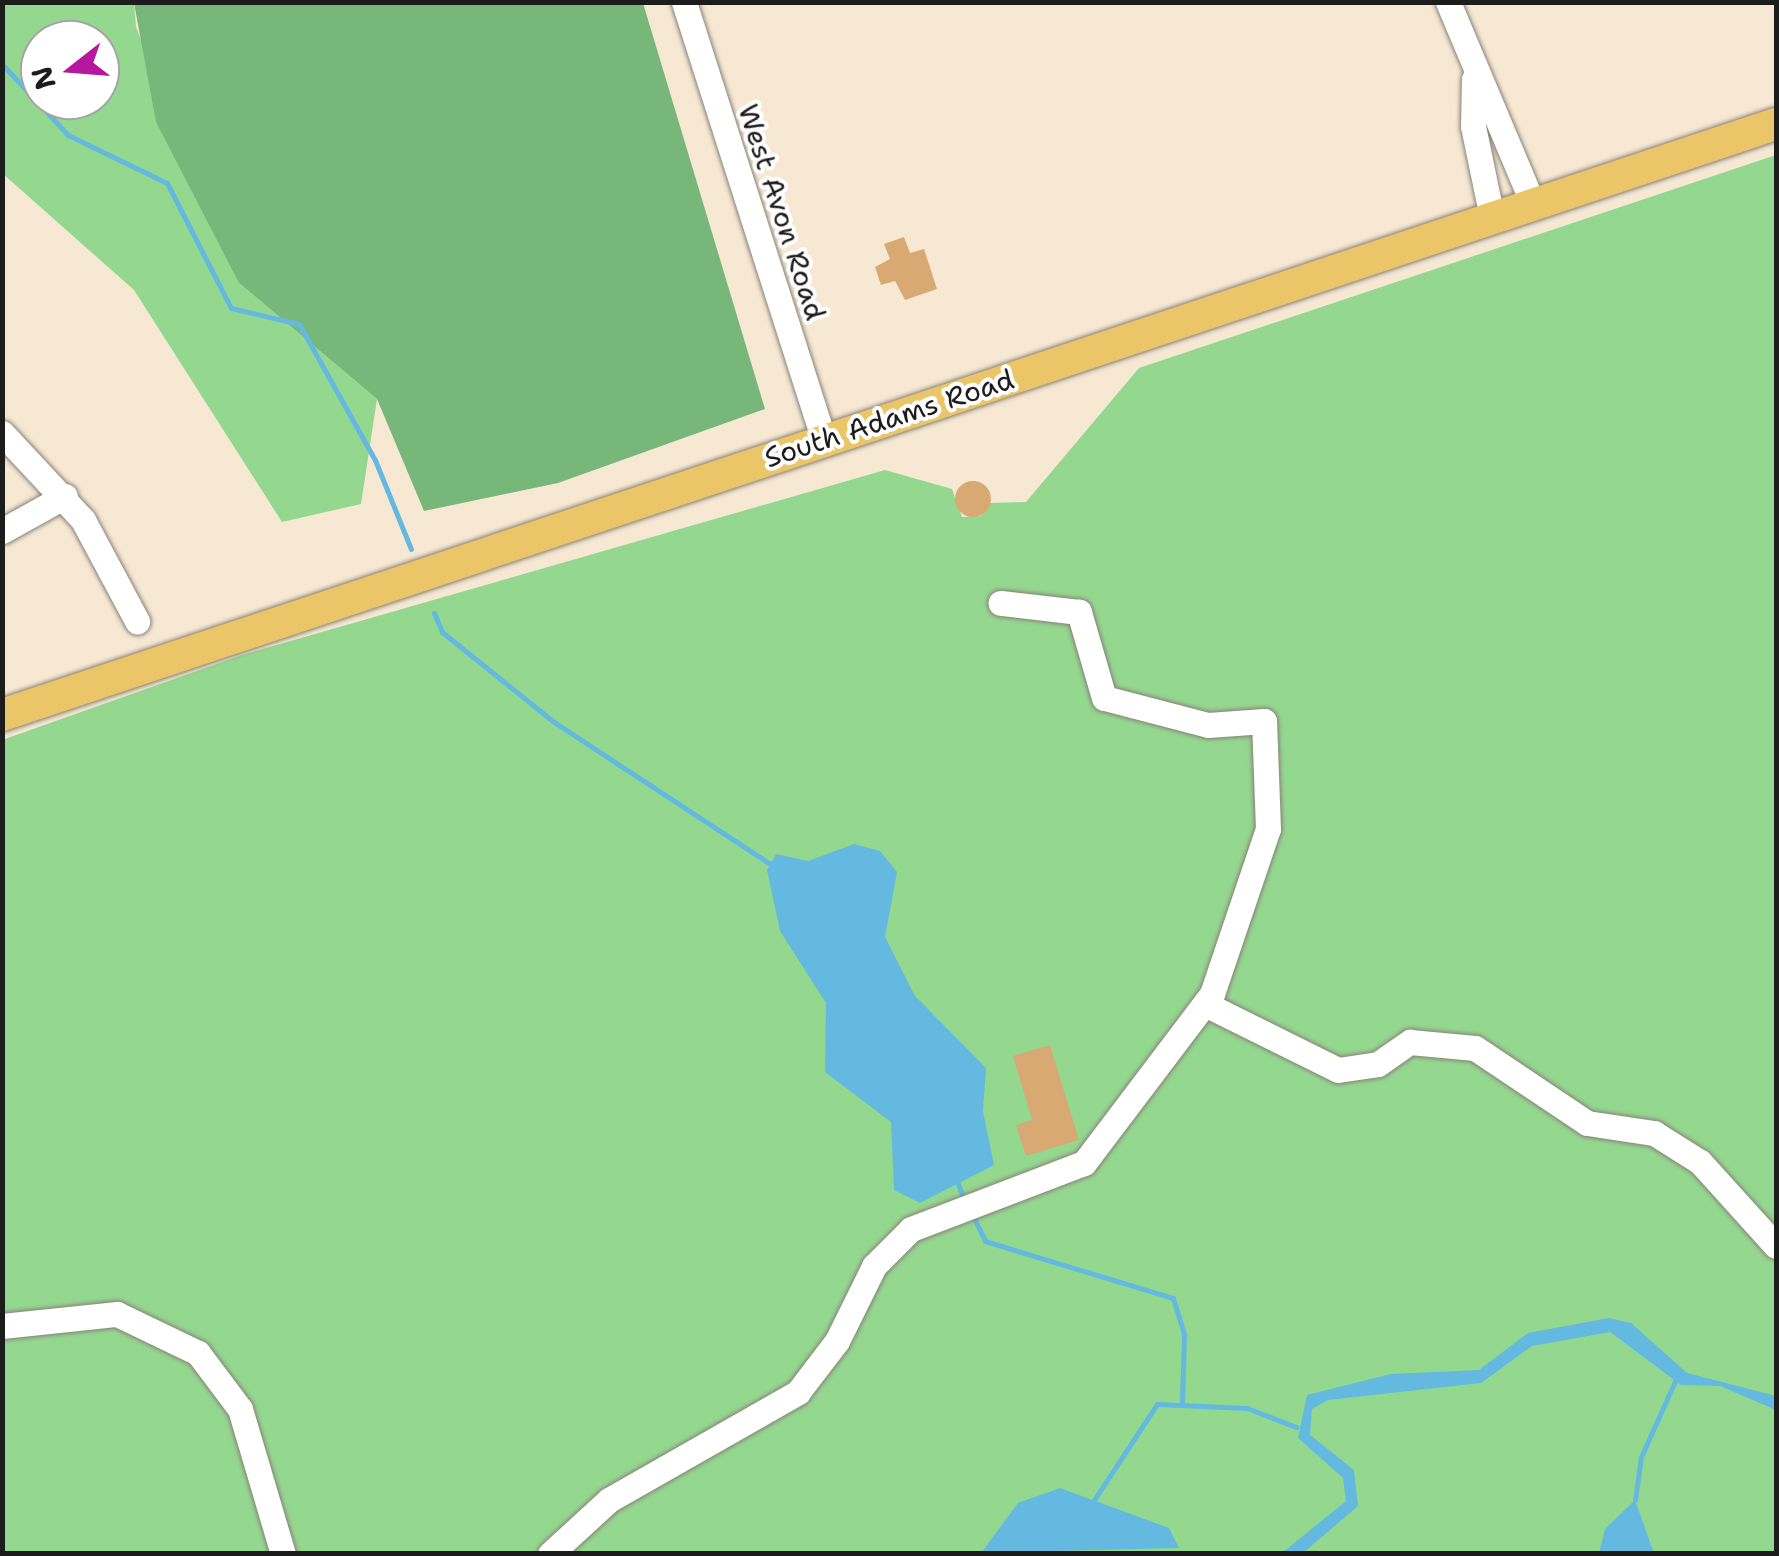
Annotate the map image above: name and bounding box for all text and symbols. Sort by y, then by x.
north arrow [20,20,120,120]
text: N [22,62,65,94]
street label: West Avon Road [731,100,833,324]
street label: South Adams Road [760,362,1018,474]

